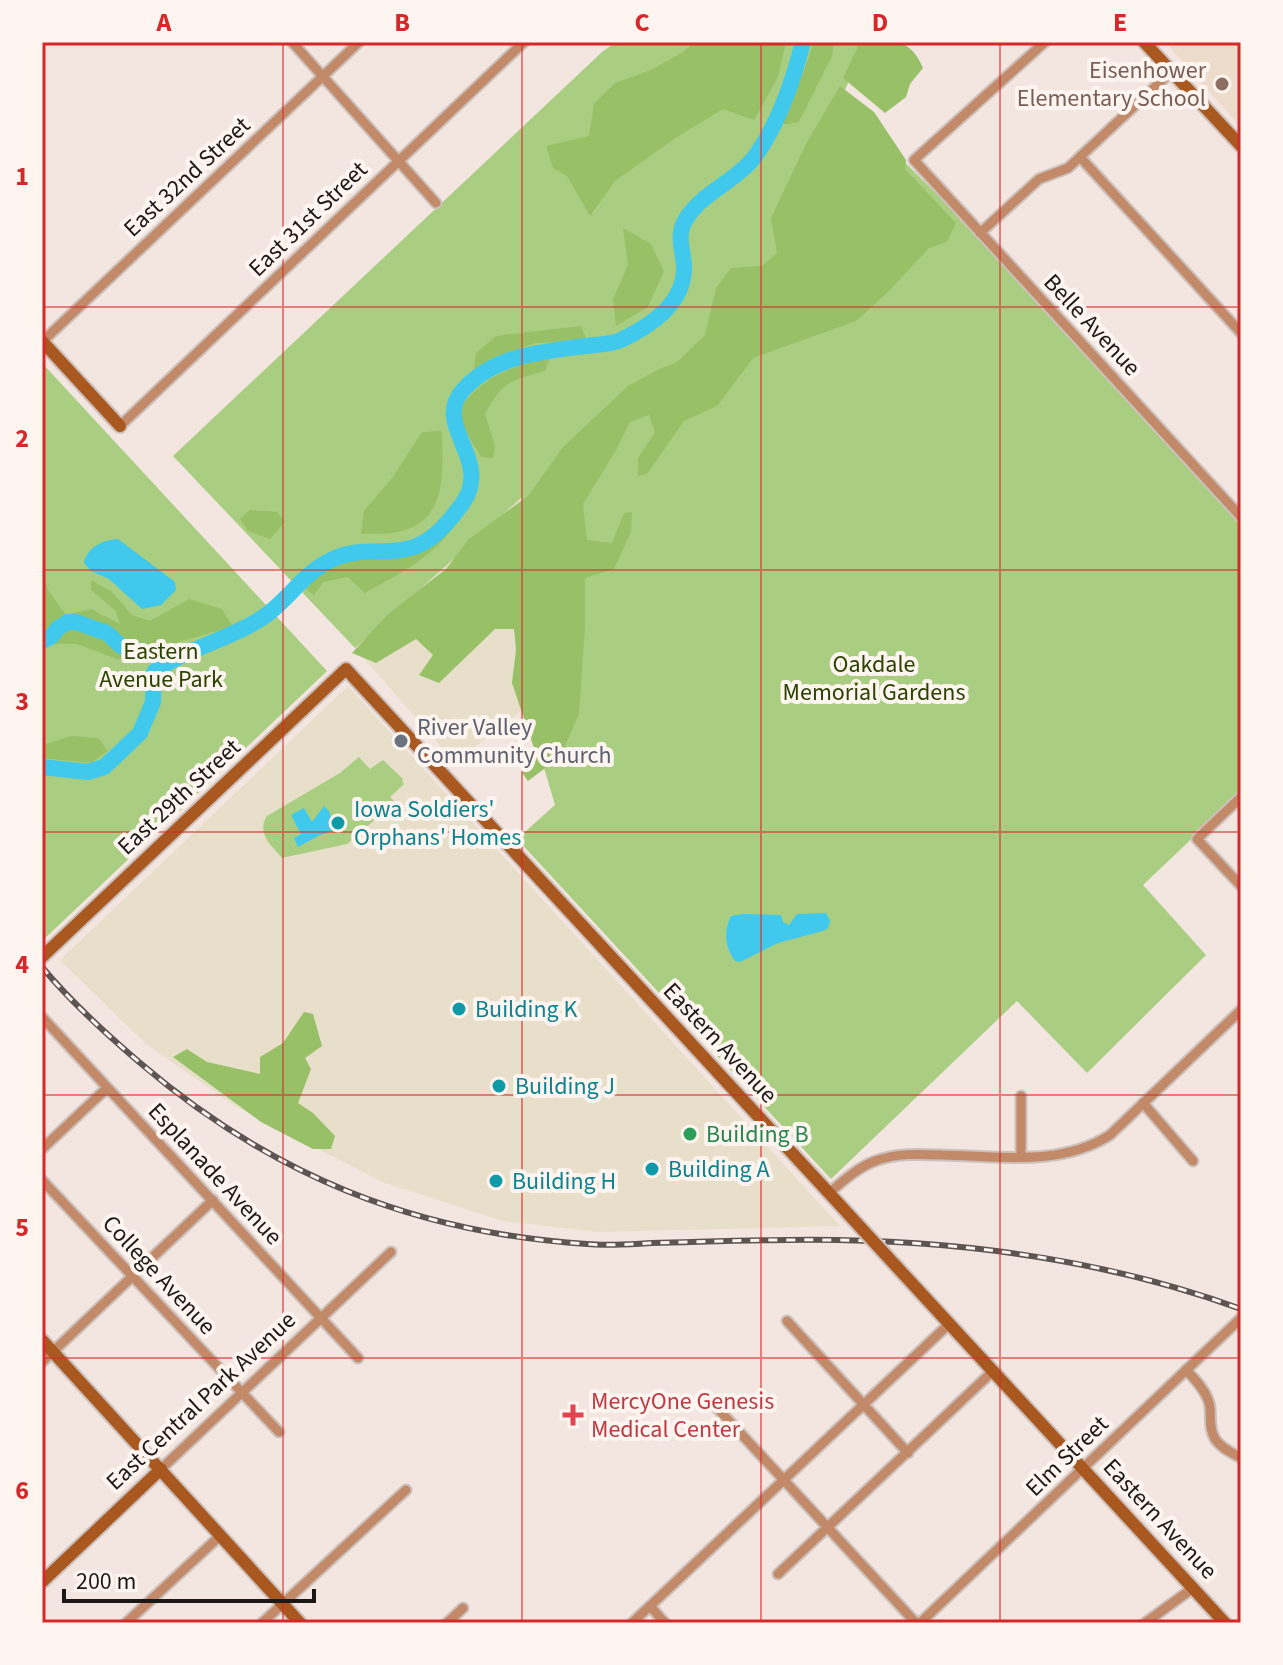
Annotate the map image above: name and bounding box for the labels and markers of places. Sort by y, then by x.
place label: Eisenhower Elementary School [1017,53,1207,116]
marker: Eisenhower Elementary School [1213,75,1231,93]
place label: River Valley Community Church [417,710,612,773]
marker: River Valley Community Church [392,732,410,750]
place label: Iowa Soldiers' Orphans' Homes [354,792,521,855]
marker: Iowa Soldiers' Orphans' Homes [329,814,347,832]
place label: Building K [475,992,577,1027]
marker: Building K [450,1000,468,1018]
place label: Building J [515,1069,615,1104]
marker: Building J [490,1077,508,1095]
place label: Building B [706,1117,809,1152]
marker: Building B [681,1125,699,1143]
place label: Building A [668,1152,769,1187]
marker: Building A [643,1160,661,1178]
place label: Building H [512,1164,616,1199]
marker: Building H [487,1172,505,1190]
place label: MercyOne Genesis Medical Center [591,1384,774,1447]
marker: MercyOne Genesis Medical Center [562,1404,584,1426]

